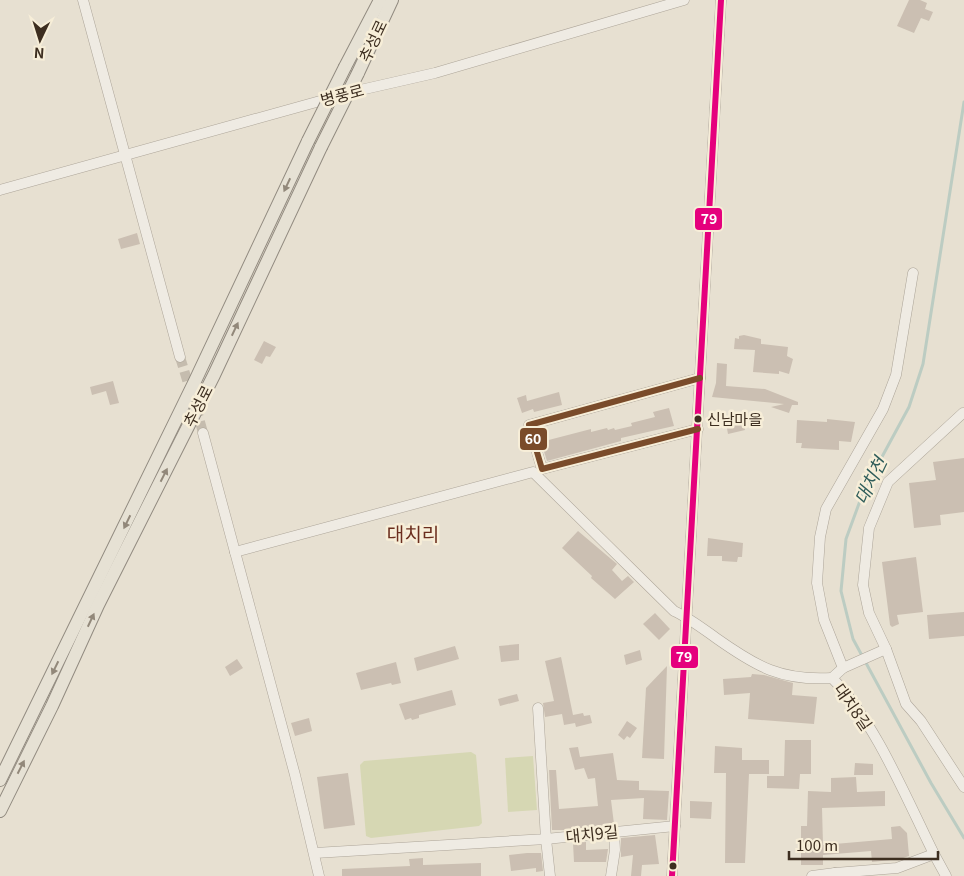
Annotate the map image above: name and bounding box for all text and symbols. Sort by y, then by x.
north arrow [15,15,65,65]
street label: 추성로 [352,15,392,66]
text: N [33,44,45,64]
street label: 병풍로 [317,77,366,111]
one-way arrow [283,178,291,192]
line badge: 79 [694,207,723,231]
text: 79 [701,208,717,228]
one-way arrow [232,322,240,336]
street label: 추성로 [176,380,218,431]
place label: 신남마을 [707,408,762,429]
marker: 신남마을 [693,414,703,424]
line badge: 60 [519,427,548,451]
text: 60 [525,428,541,448]
water label: 대치천 [847,450,893,508]
one-way arrow [160,467,168,482]
one-way arrow [123,515,131,529]
district label: 대치리 [387,519,439,546]
one-way arrow [88,613,96,627]
line badge: 79 [670,645,699,669]
text: 79 [676,646,692,666]
one-way arrow [51,661,59,675]
street label: 대치8길 [829,678,879,735]
one-way arrow [18,760,26,774]
street label: 대치9길 [564,818,620,848]
scale bar [789,828,938,860]
text: 100 m [796,834,838,855]
unlabelled marker [668,861,678,871]

